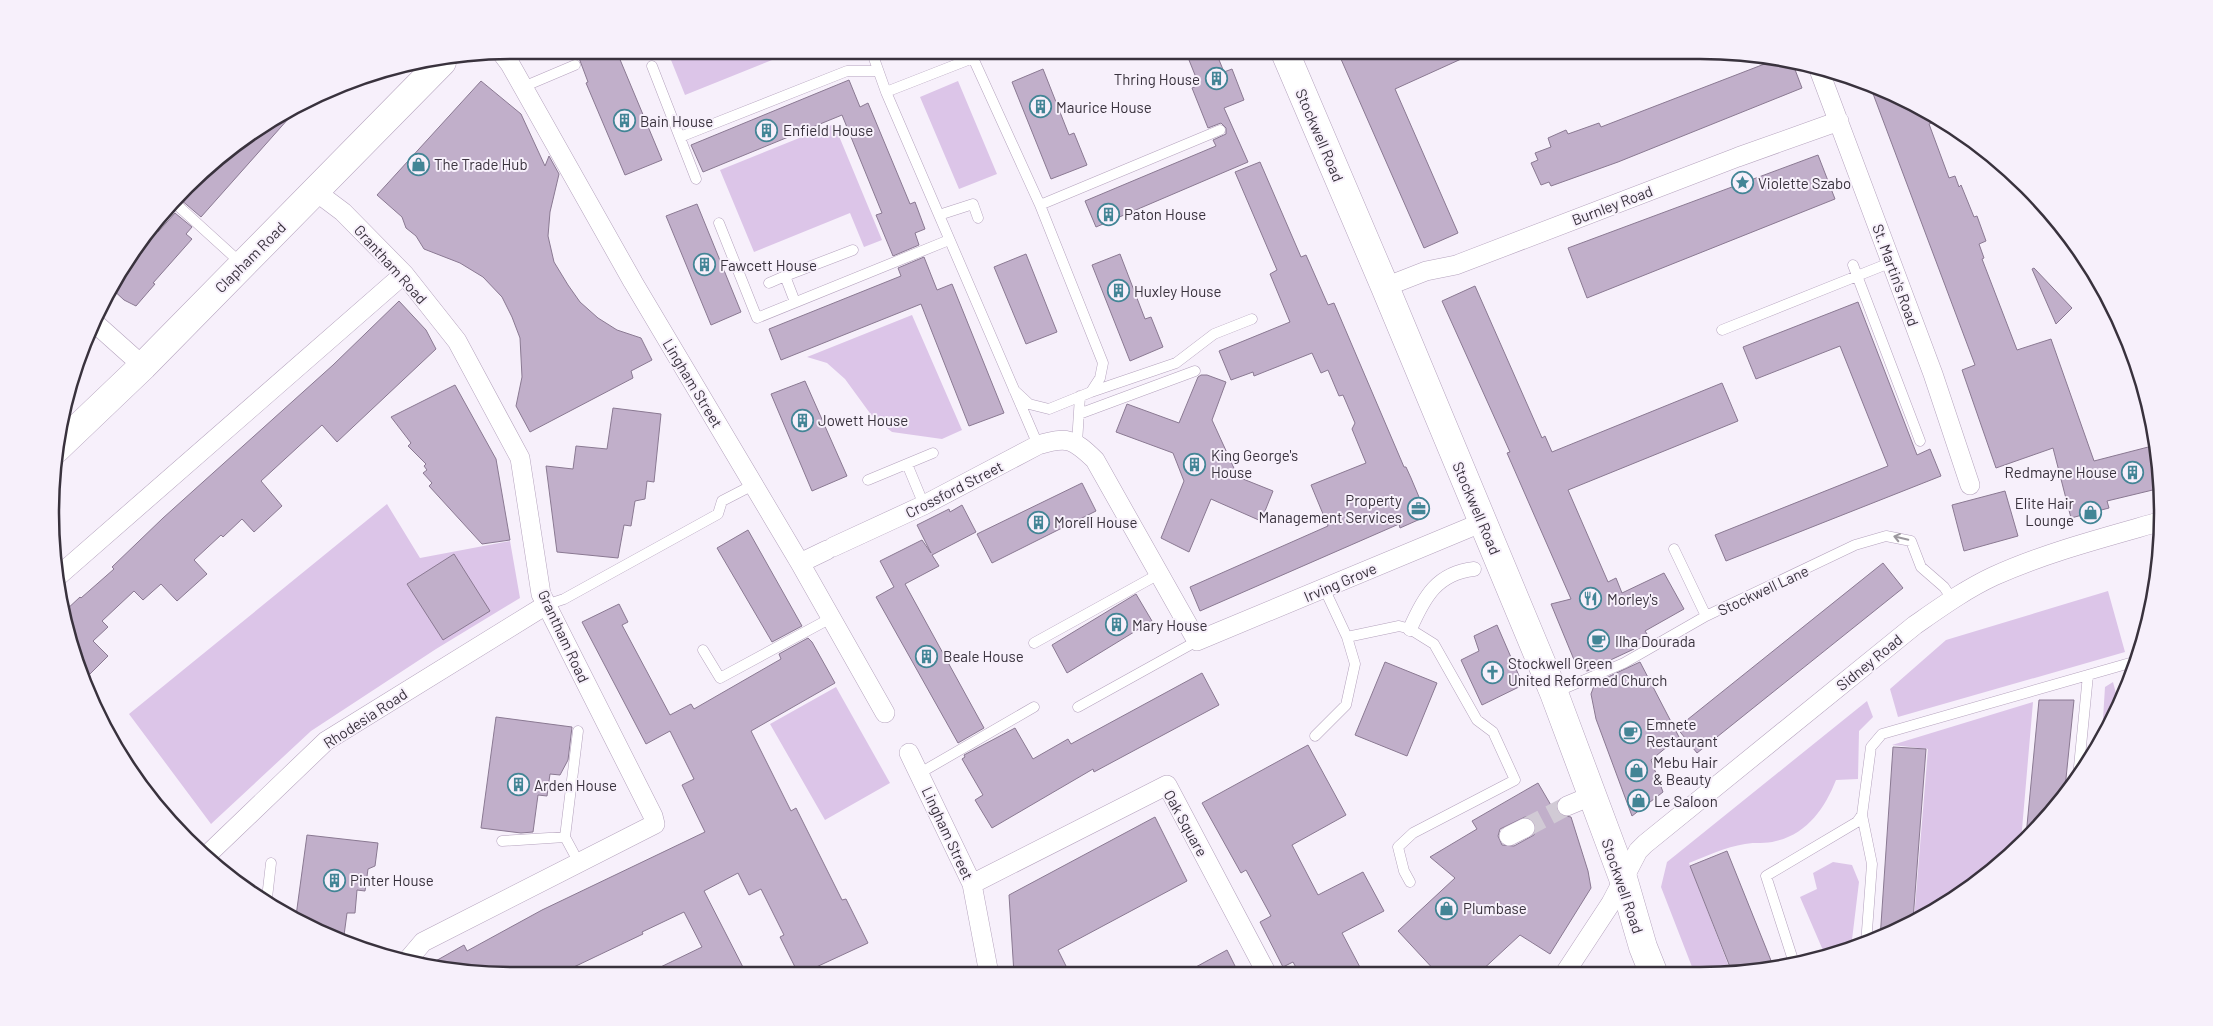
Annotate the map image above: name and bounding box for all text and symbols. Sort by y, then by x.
building icon: Thring House [1204,67,1228,91]
place label: Thring House [1114,70,1200,88]
street label: Stockwell Road [1292,86,1348,184]
building icon: Maurice House [1028,95,1052,119]
place label: Maurice House [1056,98,1152,116]
building icon: Bain House [612,109,636,133]
place label: Bain House [640,112,713,130]
building icon: Enfield House [755,118,779,142]
place label: Enfield House [783,121,873,139]
shop icon: The Trade Hub [406,152,430,176]
place label: The Trade Hub [434,155,528,173]
place icon: Violette Szabo [1730,171,1754,195]
place label: Violette Szabo [1758,174,1851,192]
street label: Burnley Road [1569,181,1655,229]
building icon: Paton House [1096,202,1120,226]
place label: Paton House [1124,205,1206,223]
street label: Clapham Road [211,218,289,296]
street label: Grantham Road [351,221,431,307]
street label: St. Martin's Road [1869,221,1923,329]
building icon: Fawcett House [692,253,716,277]
place label: Fawcett House [720,256,817,274]
building icon: Huxley House [1106,279,1130,303]
place label: Huxley House [1134,282,1221,300]
street label: Lingham Street [659,335,727,431]
building icon: Jowett House [790,408,814,432]
place label: Jowett House [818,411,908,429]
place label: King George's House [1211,446,1298,481]
building icon: King George's House [1183,452,1207,476]
street label: Crossford Street [902,457,1006,521]
street label: Stockwell Road [1449,459,1505,557]
building icon: Redmayne House [2121,460,2145,484]
place label: Redmayne House [2005,463,2117,481]
place label: Property Management Services [1259,491,1402,526]
place label: Elite Hair Lounge [2015,494,2075,529]
office icon: Property Management Services [1406,497,1430,521]
shop icon: Elite Hair Lounge [2078,500,2102,524]
building icon: Morell House [1026,510,1050,534]
place label: Morell House [1054,513,1137,531]
one-way arrow [1893,533,1909,542]
street label: Irving Grove [1301,559,1379,605]
street label: Stockwell Lane [1715,561,1811,619]
street label: Grantham Road [535,587,593,685]
restaurant icon: Morley's [1579,587,1603,611]
place label: Morley's [1607,590,1658,608]
building icon: Mary House [1104,613,1128,637]
place label: Mary House [1132,616,1207,634]
cafe icon: Ilha Dourada [1587,629,1611,653]
street label: Sidney Road [1832,630,1906,694]
place label: Ilha Dourada [1615,632,1696,650]
building icon: Beale House [915,644,939,668]
place label: Beale House [943,647,1024,665]
place label: Stockwell Green United Reformed Church [1508,654,1667,689]
church icon: Stockwell Green United Reformed Church [1480,660,1504,684]
street label: Rhodesia Road [320,684,410,752]
place label: Emnete Restaurant [1646,715,1718,750]
cafe icon: Emnete Restaurant [1618,721,1642,745]
place label: Mebu Hair & Beauty [1653,753,1718,788]
shop icon: Mebu Hair & Beauty [1625,759,1649,783]
building icon: Arden House [506,773,530,797]
place label: Arden House [534,776,617,794]
street label: Lingham Street [919,784,977,882]
street label: Oak Square [1160,786,1212,860]
shop icon: Le Saloon [1626,789,1650,813]
place label: Le Saloon [1654,792,1718,810]
street label: Stockwell Road [1598,836,1648,936]
building icon: Pinter House [322,868,346,892]
place label: Pinter House [350,871,434,889]
shop icon: Plumbase [1435,896,1459,920]
place label: Plumbase [1463,899,1527,917]

